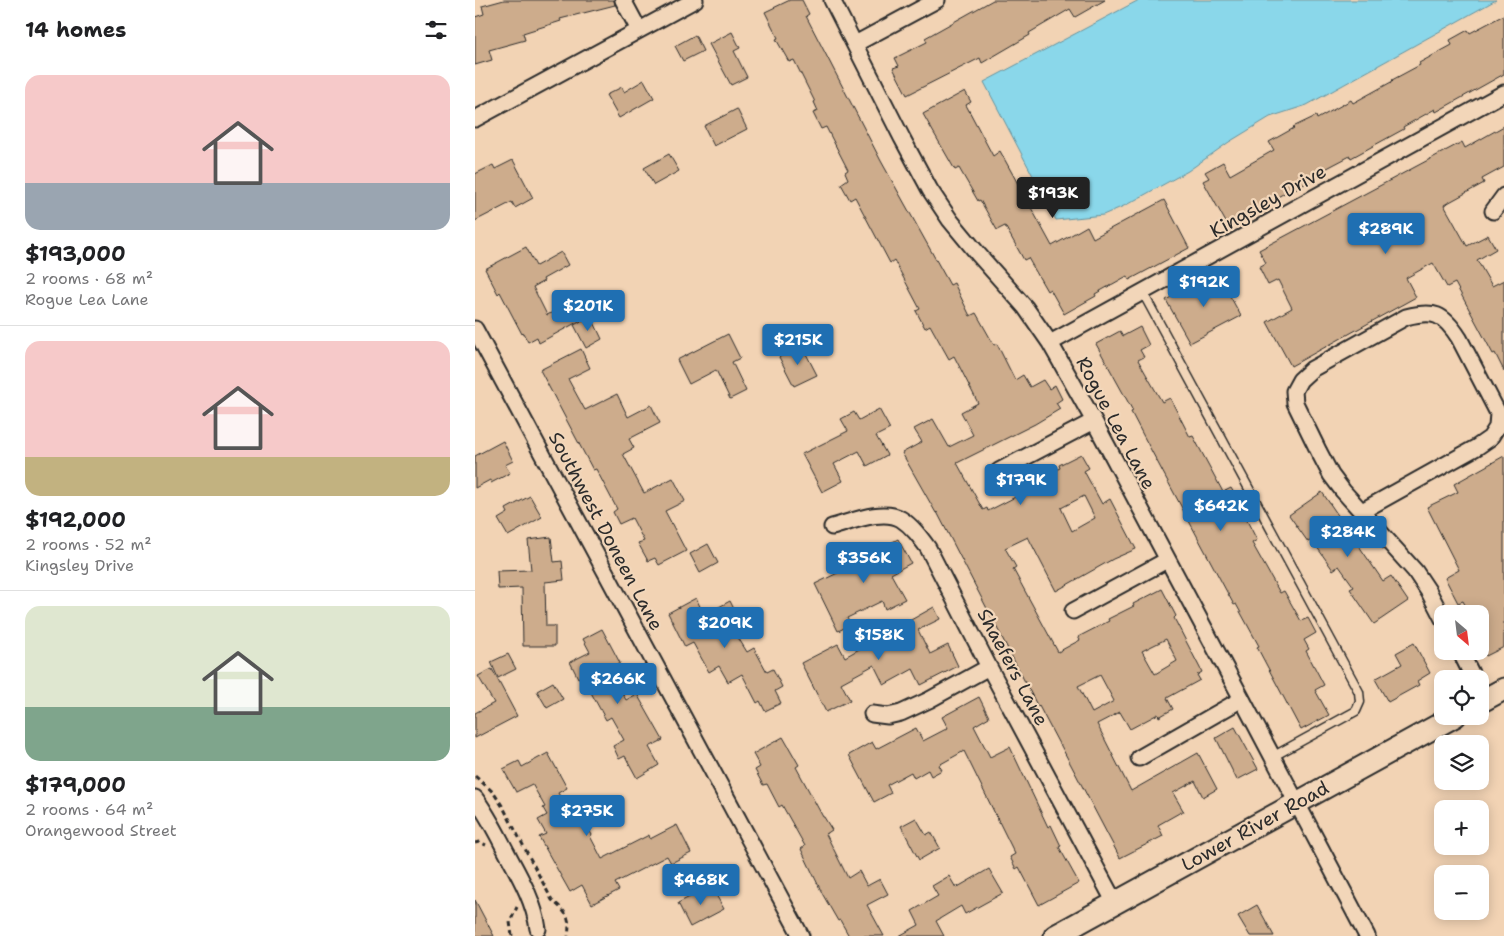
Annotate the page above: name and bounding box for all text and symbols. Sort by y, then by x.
text: 14 homes [25,16,126,44]
icon: filters [422,16,450,44]
icon: home [193,108,283,198]
street label: Kingsley Drive [1205,159,1331,243]
pin: $193K [1018,176,1088,219]
text: $193K [1028,182,1078,203]
pin: $289K [1351,212,1421,255]
text: $289K [1359,218,1413,239]
text: $193,000 [25,240,126,268]
pin: $192K [1169,266,1239,308]
text: 2 rooms · 68 m² [25,268,153,289]
text: $192K [1179,271,1229,292]
text: Rogue Lea Lane [25,289,149,310]
pin: $201K [553,290,623,332]
text: $201K [563,295,613,316]
pin: $215K [763,324,833,366]
text: $215K [773,329,823,350]
street label: Rogue Lea Lane [1070,352,1162,494]
icon: home [193,373,283,463]
street label: Southwest Doneen Lane [543,427,669,635]
pin: $179K [986,464,1056,506]
text: $179K [996,469,1046,490]
pin: $642K [1186,490,1256,532]
text: $642K [1194,495,1248,516]
text: $192,000 [25,506,126,534]
pin: $284K [1313,516,1383,558]
text: $284K [1321,521,1375,542]
text: 2 rooms · 52 m² [25,534,152,555]
pin: $356K [829,542,899,584]
text: $356K [837,547,891,568]
text: Kingsley Drive [25,555,134,576]
street label: Shaefers Lane [972,604,1054,730]
north arrow [1434,605,1489,660]
map controls [1434,605,1489,920]
pin: $209K [690,606,760,649]
text: $209K [698,612,752,633]
pin: $158K [844,618,914,661]
text: $158K [854,624,904,645]
icon: home [193,638,283,728]
pin: $266K [583,662,653,705]
text: $266K [590,668,646,689]
button: locate [1434,670,1489,725]
button: layers [1434,735,1489,790]
text: $179,000 [25,771,126,799]
street label: Lower River Road [1177,775,1333,877]
pin: $275K [552,794,622,837]
text: 2 rooms · 64 m² [25,799,153,820]
text: $275K [561,800,613,821]
button: + [1434,800,1489,855]
text: Orangewood Street [25,820,177,841]
pin: $468K [666,864,736,906]
button: − [1434,865,1489,920]
text: $468K [673,869,729,890]

